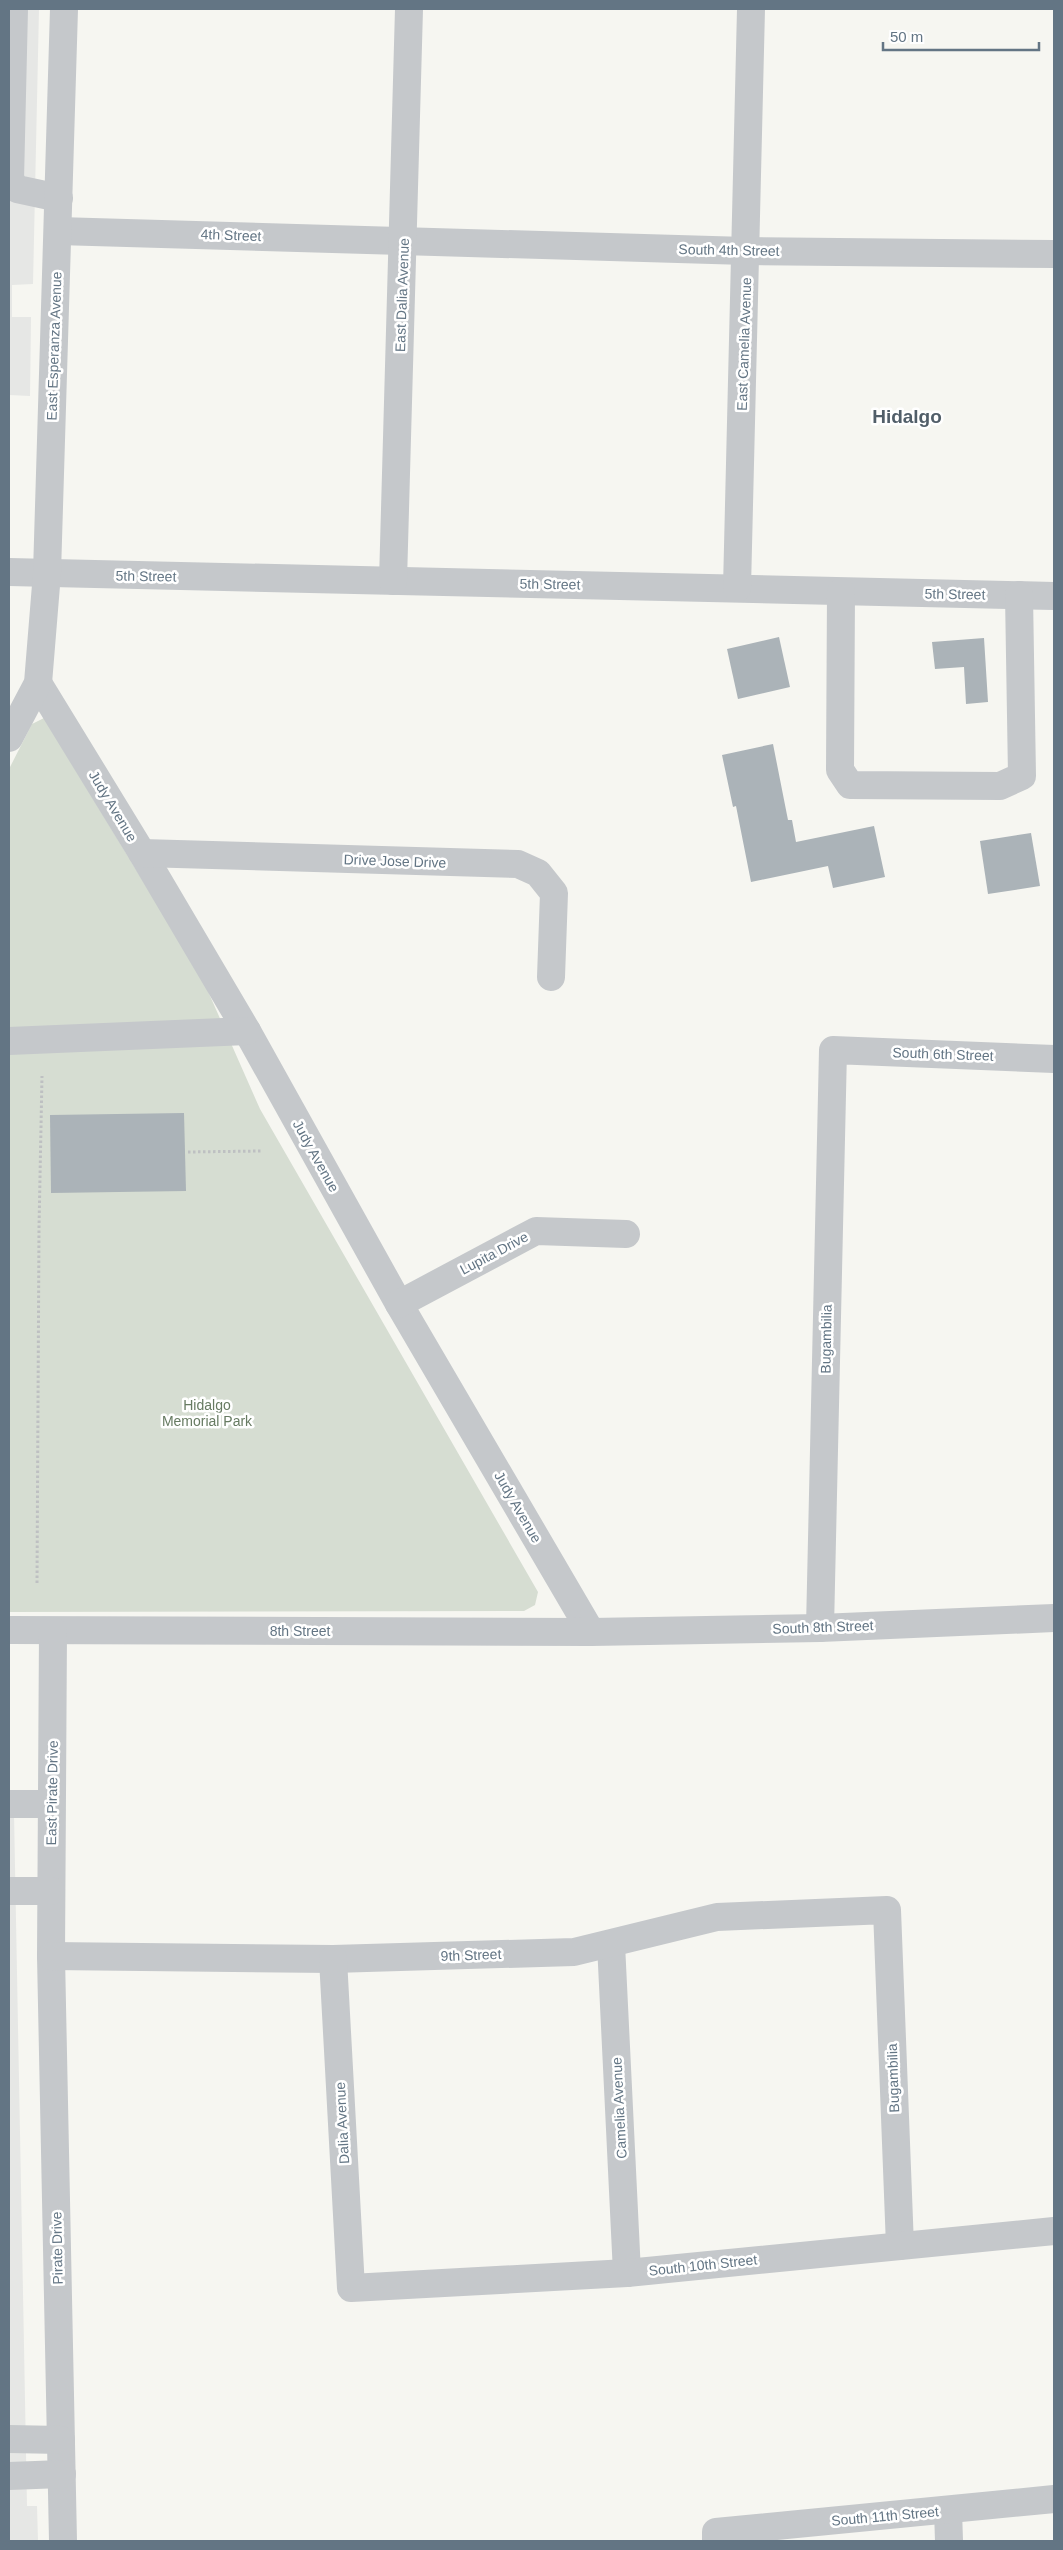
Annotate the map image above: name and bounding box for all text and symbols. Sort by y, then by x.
scale bar [883,20,1039,52]
text: 50 m [890,28,923,45]
street label: 4th Street [200,226,262,244]
street label: East Dalia Avenue [392,237,412,352]
street label: South 4th Street [678,241,780,259]
street label: East Esperanza Avenue [43,271,65,421]
street label: East Camelia Avenue [734,277,754,411]
district label: Hidalgo [872,406,942,427]
street label: 5th Street [116,567,177,585]
street label: 5th Street [520,575,581,593]
street label: 5th Street [925,585,986,603]
street label: Judy Avenue [86,768,141,845]
street label: Drive Jose Drive [343,851,447,871]
street label: South 6th Street [892,1044,994,1064]
street label: Judy Avenue [290,1117,342,1195]
street label: Lupita Drive [457,1228,531,1278]
street label: Bugambilia [817,1304,835,1374]
park label: Hidalgo Memorial Park [162,1397,253,1429]
street label: Judy Avenue [491,1468,545,1546]
street label: South 8th Street [772,1617,874,1637]
street label: 8th Street [270,1623,330,1639]
street label: East Pirate Drive [43,1740,61,1846]
street label: 9th Street [440,1946,502,1964]
street label: Bugambilia [884,2043,902,2113]
street label: Camelia Avenue [608,2057,630,2159]
street label: Dalia Avenue [332,2081,352,2164]
street label: Pirate Drive [48,2211,66,2285]
street label: South 10th Street [648,2251,758,2279]
street label: South 11th Street [831,2503,940,2529]

